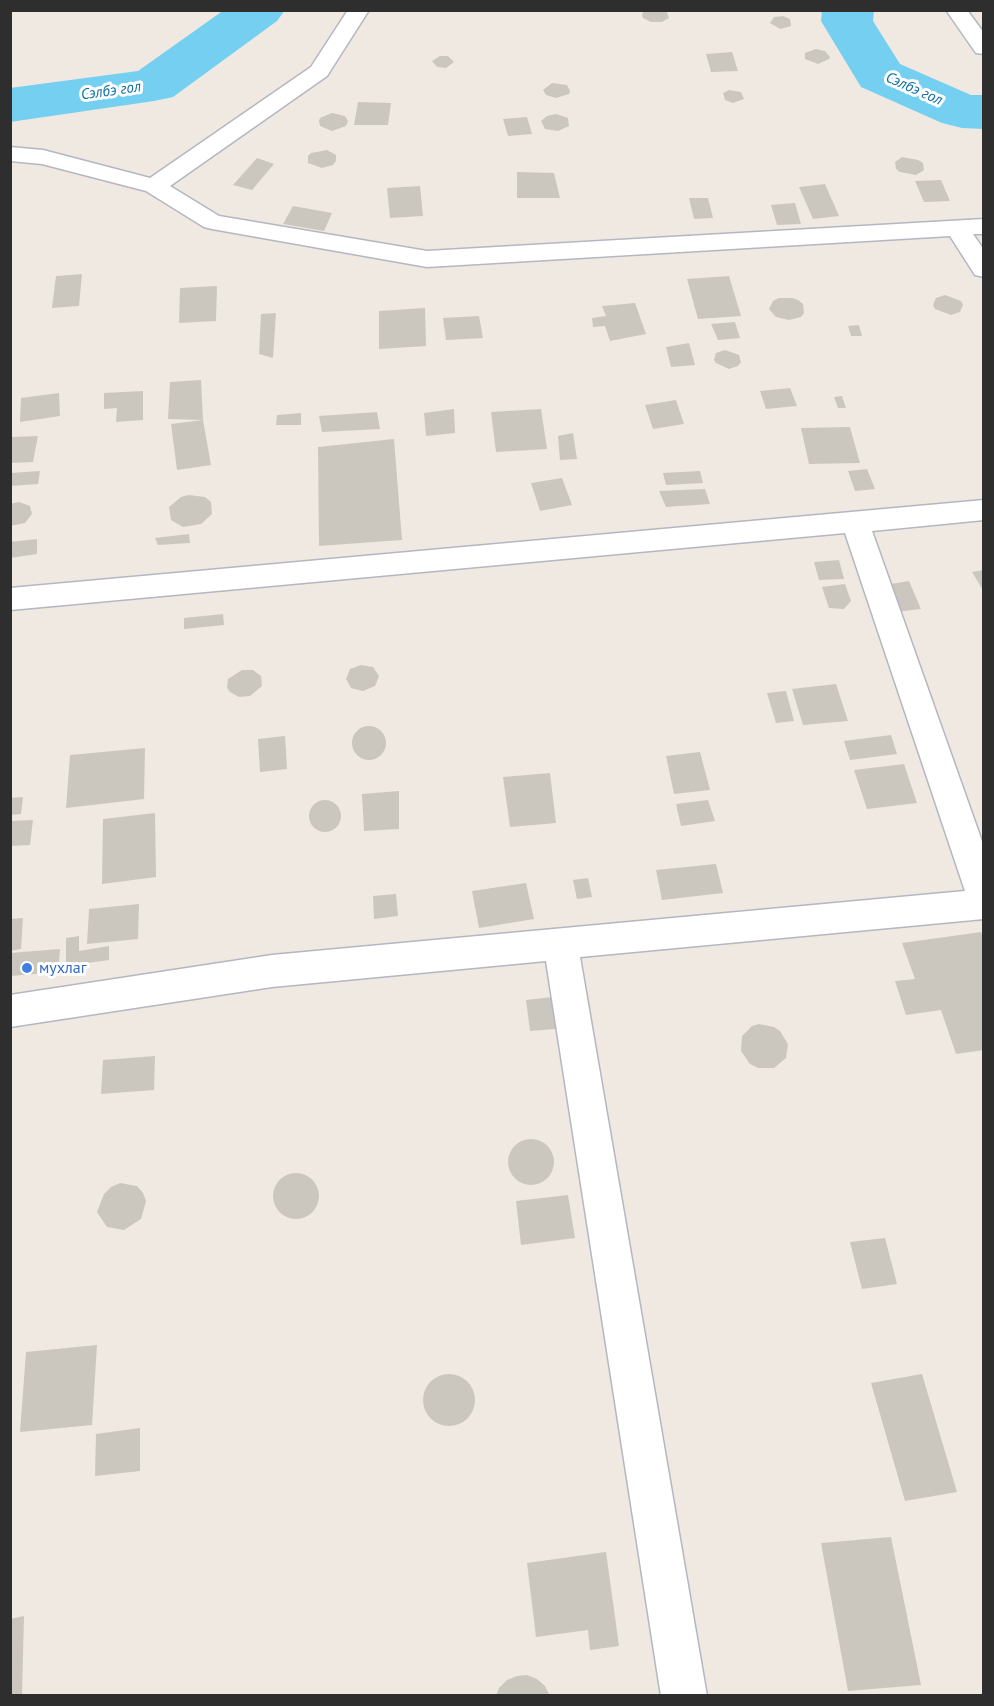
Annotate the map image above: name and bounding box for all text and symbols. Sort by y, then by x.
water label: Сэлбэ гол [883,69,945,109]
water label: Сэлбэ гол [80,78,142,104]
place label: мухлаг [39,958,87,978]
marker: мухлаг [20,961,34,975]

